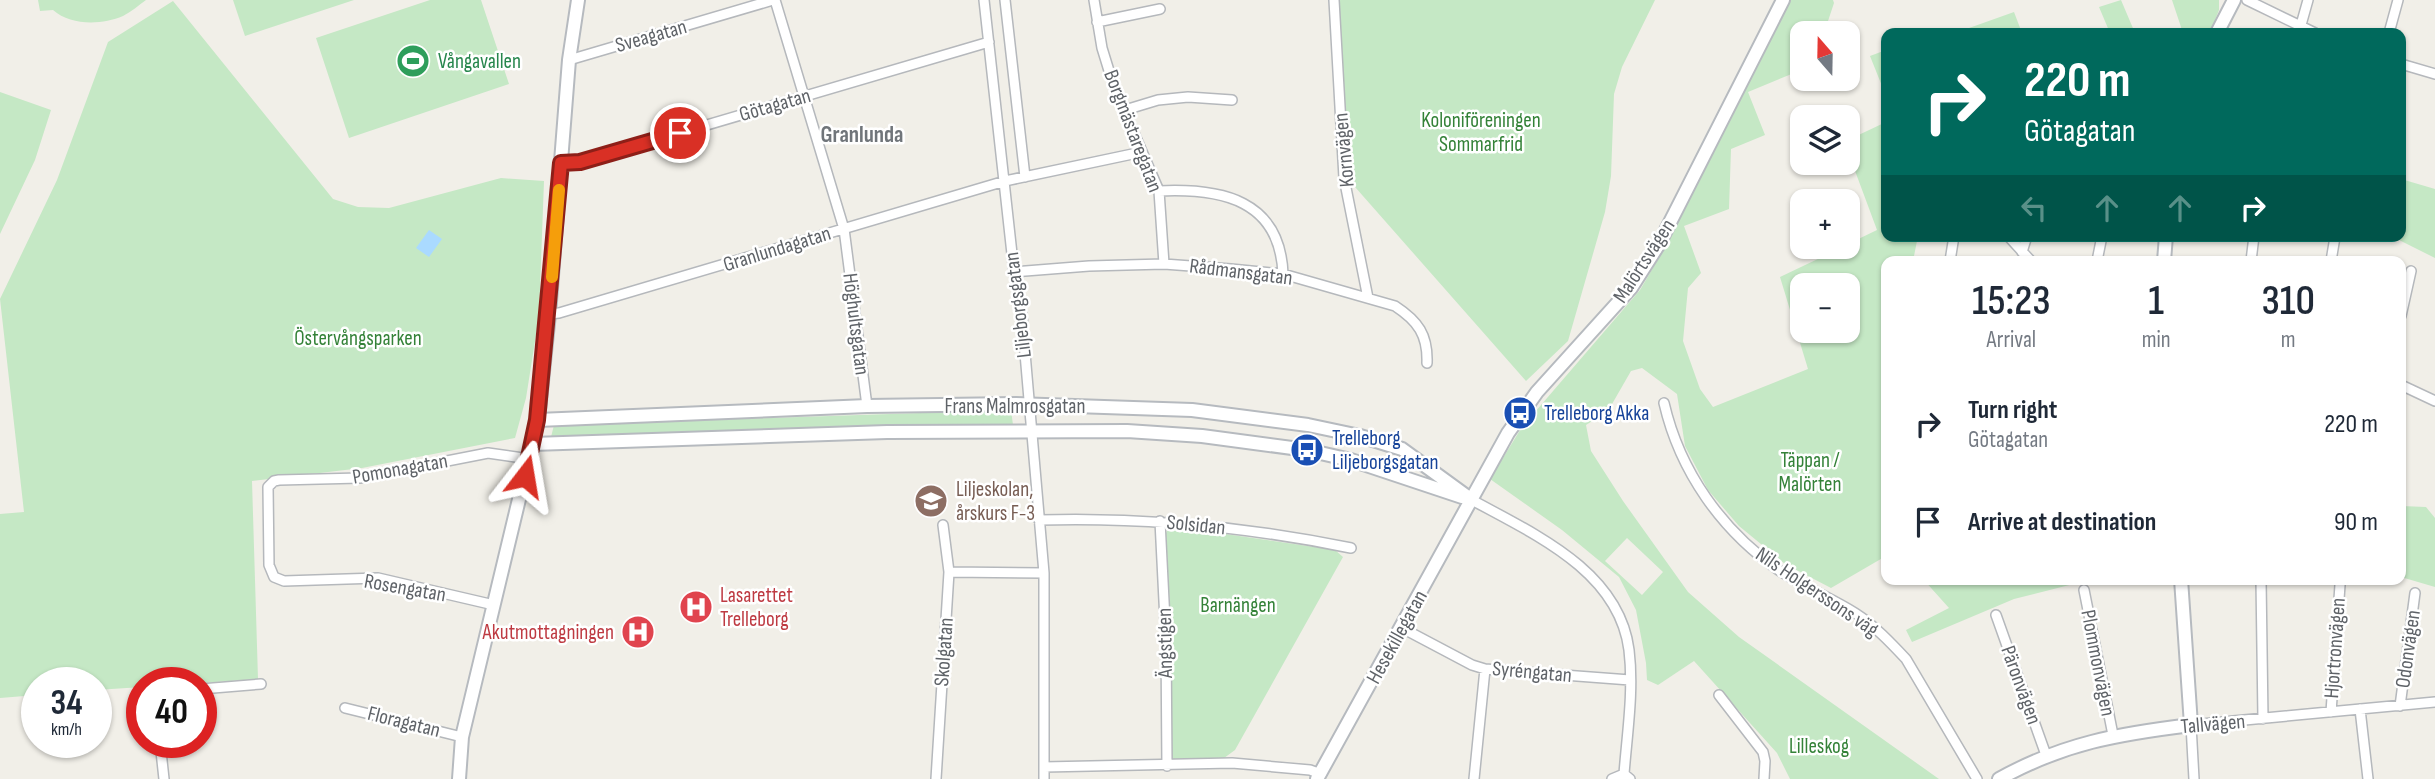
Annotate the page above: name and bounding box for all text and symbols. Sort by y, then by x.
street label: Sveagatan [612,14,690,58]
north arrow [1790,21,1860,91]
map controls [1790,21,1860,343]
sports icon: Vångavallen [394,42,432,80]
place label: Vångavallen [438,49,521,74]
text: 220 m [2024,52,2130,111]
icon: right [1909,56,2000,147]
street label: Borgmästaregatan [1098,66,1168,196]
street label: Götagatan [736,83,814,127]
pin [650,103,710,163]
button: layers [1790,105,1860,175]
park label: Koloniföreningen Sommarfrid [1421,108,1541,157]
street label: Kornvägen [1328,112,1360,188]
text: Götagatan [2024,112,2136,151]
icon: arrive [661,114,699,152]
district label: Granlunda [821,121,903,149]
button: + [1790,189,1860,259]
icon: left [2015,189,2053,227]
icon: ahead [2088,189,2126,227]
icon: ahead [2161,189,2199,227]
icon: right [2234,189,2272,227]
street label: Malörtsvägen [1608,214,1680,308]
street label: Granlundagatan [720,221,834,277]
street label: Liljeborgsgatan [999,251,1037,359]
street label: Rådmansgatan [1188,253,1294,291]
street label: Höghultsgatan [837,272,875,376]
button: − [1790,273,1860,343]
text: 15:23 [1972,276,2051,327]
text: 1 [2148,276,2164,327]
text: 310 [2262,276,2315,327]
park label: Östervångsparken [294,326,422,351]
text: Arrival [1987,326,2036,354]
text: min [2142,326,2171,354]
text: m [2281,326,2296,354]
street label: Frans Malmrosgatan [945,394,1085,419]
bus stop icon: Trelleborg Akka [1501,394,1539,432]
text: Turn right [1968,395,2057,426]
place label: Trelleborg Akka [1544,401,1649,426]
icon: right [1909,405,1947,443]
text: 220 m [2324,409,2378,440]
place label: Trelleborg Liljeborgsgatan [1332,426,1438,475]
text: Götagatan [1968,426,2048,454]
bus stop icon: Trelleborg Liljeborgsgatan [1288,431,1326,469]
position arrow [488,439,562,513]
street label: Pomonagatan [350,448,450,490]
park label: Täppan / Malörten [1778,448,1842,497]
place label: Liljeskolan, årskurs F-3 [956,477,1035,526]
school or university icon: Liljeskolan, årskurs F-3 [912,482,950,520]
icon: arrive [1909,503,1947,541]
text: Arrive at destination [1968,507,2156,538]
text: 90 m [2334,507,2378,538]
street label: Solsidan [1165,509,1227,541]
street label: Nils Holgerssons väg [1751,542,1883,642]
street label: Rosengatan [362,569,448,607]
place label: Lasarettet Trelleborg [720,583,793,632]
street label: Hesekillegatan [1361,586,1433,688]
hospital icon: Lasarettet Trelleborg [677,588,715,626]
park label: Barnängen [1200,593,1276,618]
street label: Hjortronvägen [2319,597,2351,699]
street label: Ängstigen [1152,608,1178,679]
street label: Plommonvägen [2075,608,2121,718]
street label: Odonvägen [2390,608,2426,690]
hospital icon: Akutmottagningen [619,613,657,651]
street label: Skolgatan [929,617,959,687]
place label: Akutmottagningen [482,620,614,645]
street label: Päronvägen [1995,642,2047,728]
street label: Syréngatan [1491,656,1573,688]
speed limit sign: 40 [126,667,217,758]
text: 34 [51,682,83,725]
street label: Floragatan [365,701,443,743]
street label: Tallvägen [2180,709,2246,739]
text: km/h [51,719,82,740]
park label: Lilleskog [1789,734,1849,759]

